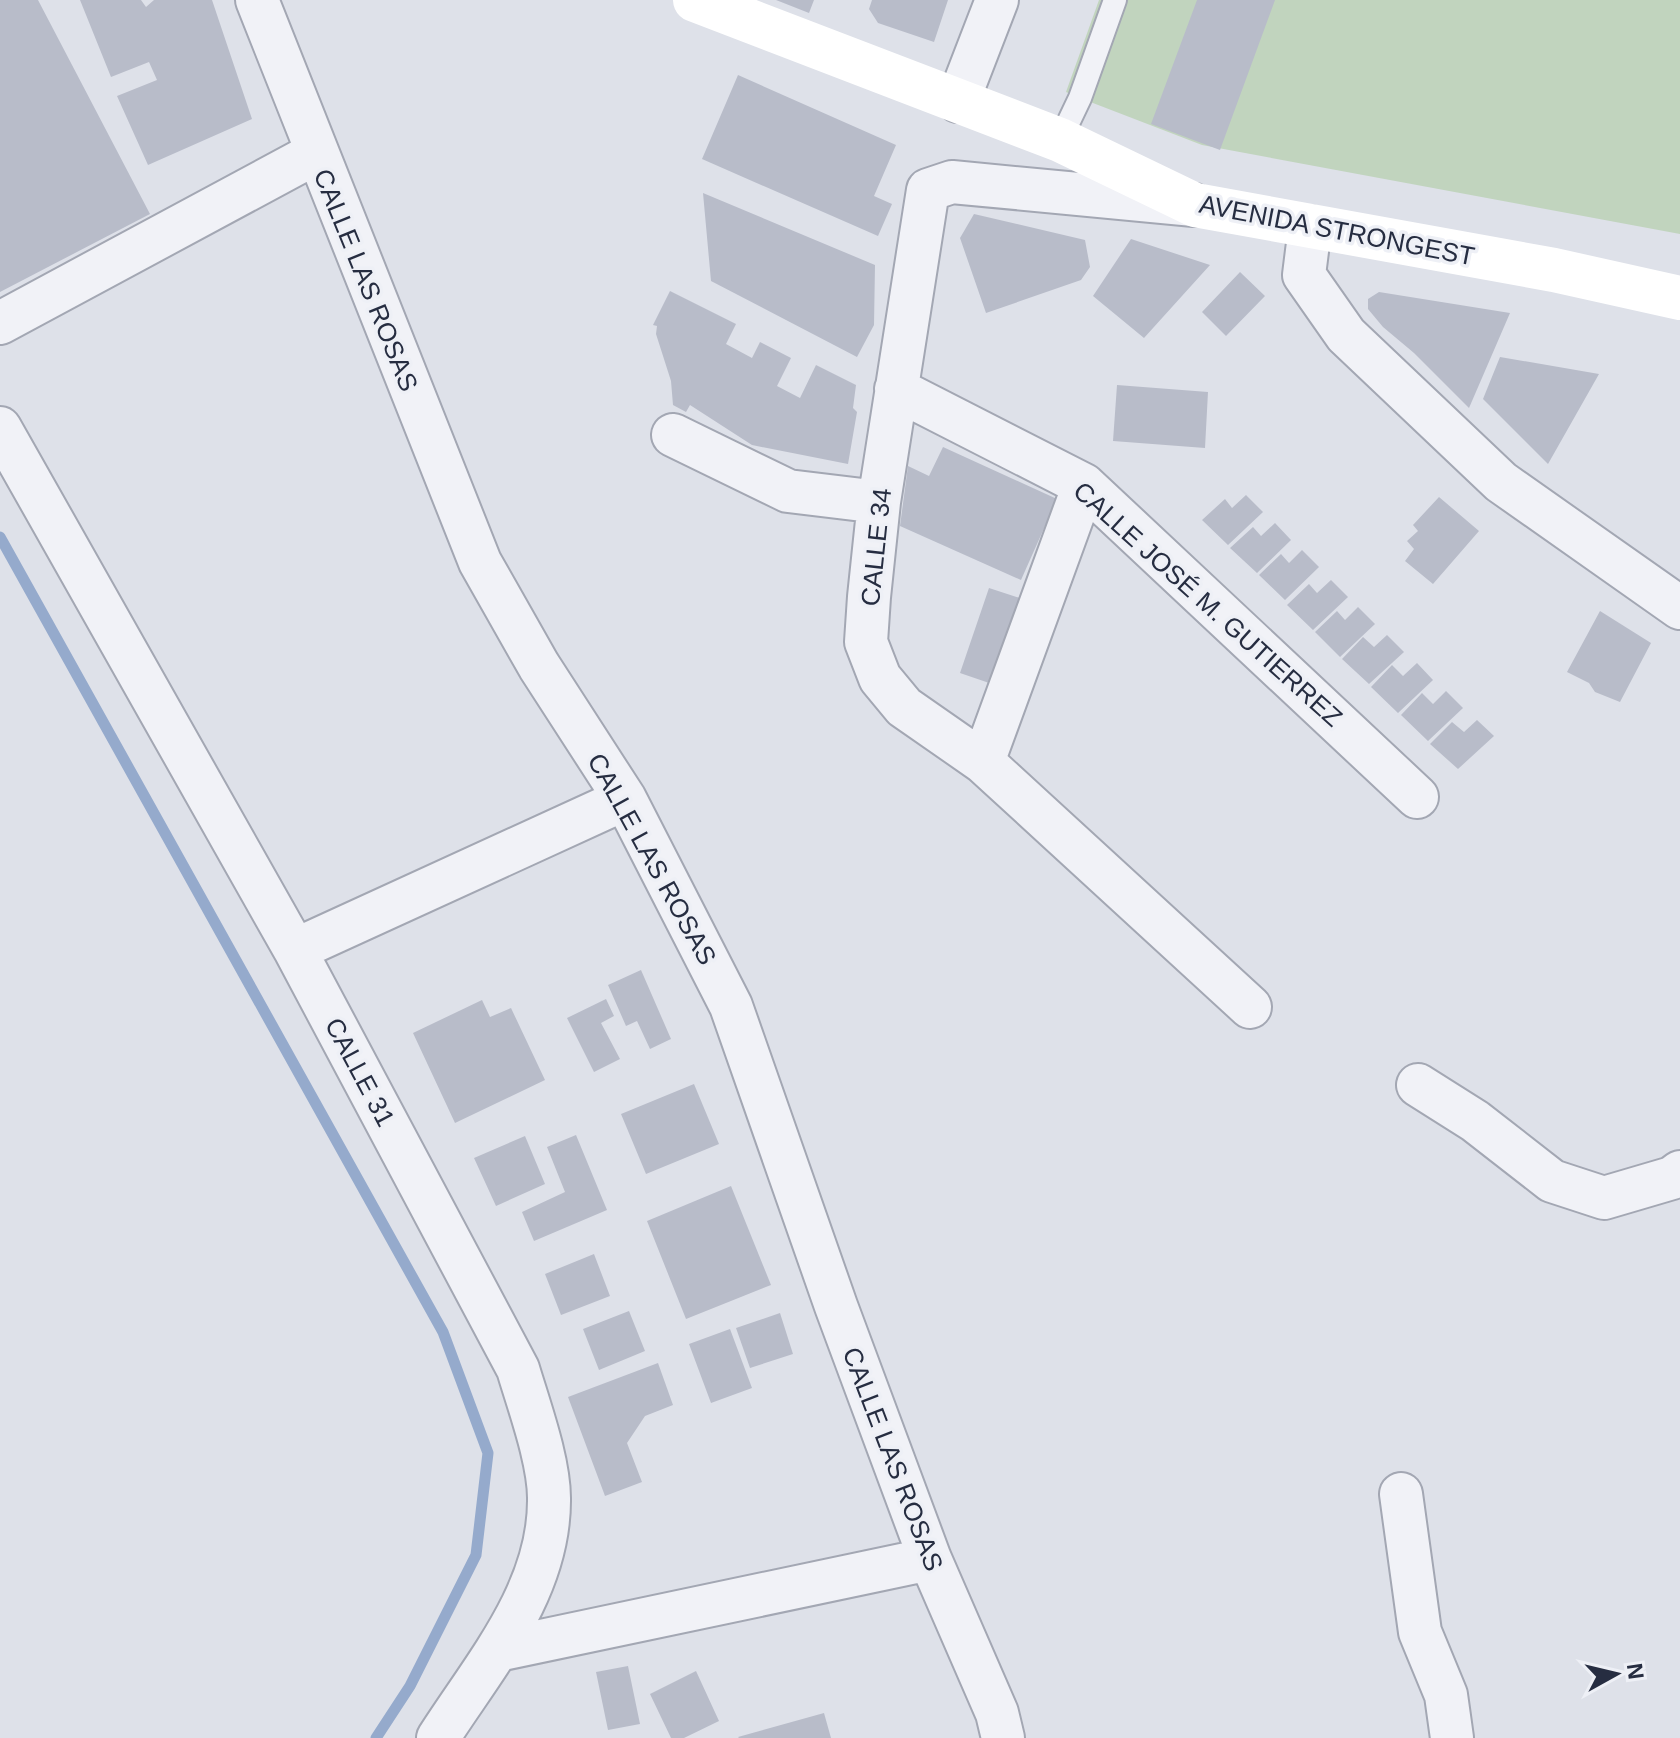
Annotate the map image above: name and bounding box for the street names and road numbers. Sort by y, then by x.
street label: CALLE LAS ROSAS [308,165,424,395]
street label: AVENIDA STRONGEST [1197,189,1477,271]
street label: CALLE JOSÉ M. GUTIERREZ [1068,475,1349,733]
street label: CALLE 34 [855,486,897,608]
street label: CALLE LAS ROSAS [581,748,723,970]
street label: CALLE 31 [319,1013,401,1131]
street label: CALLE LAS ROSAS [837,1343,949,1575]

